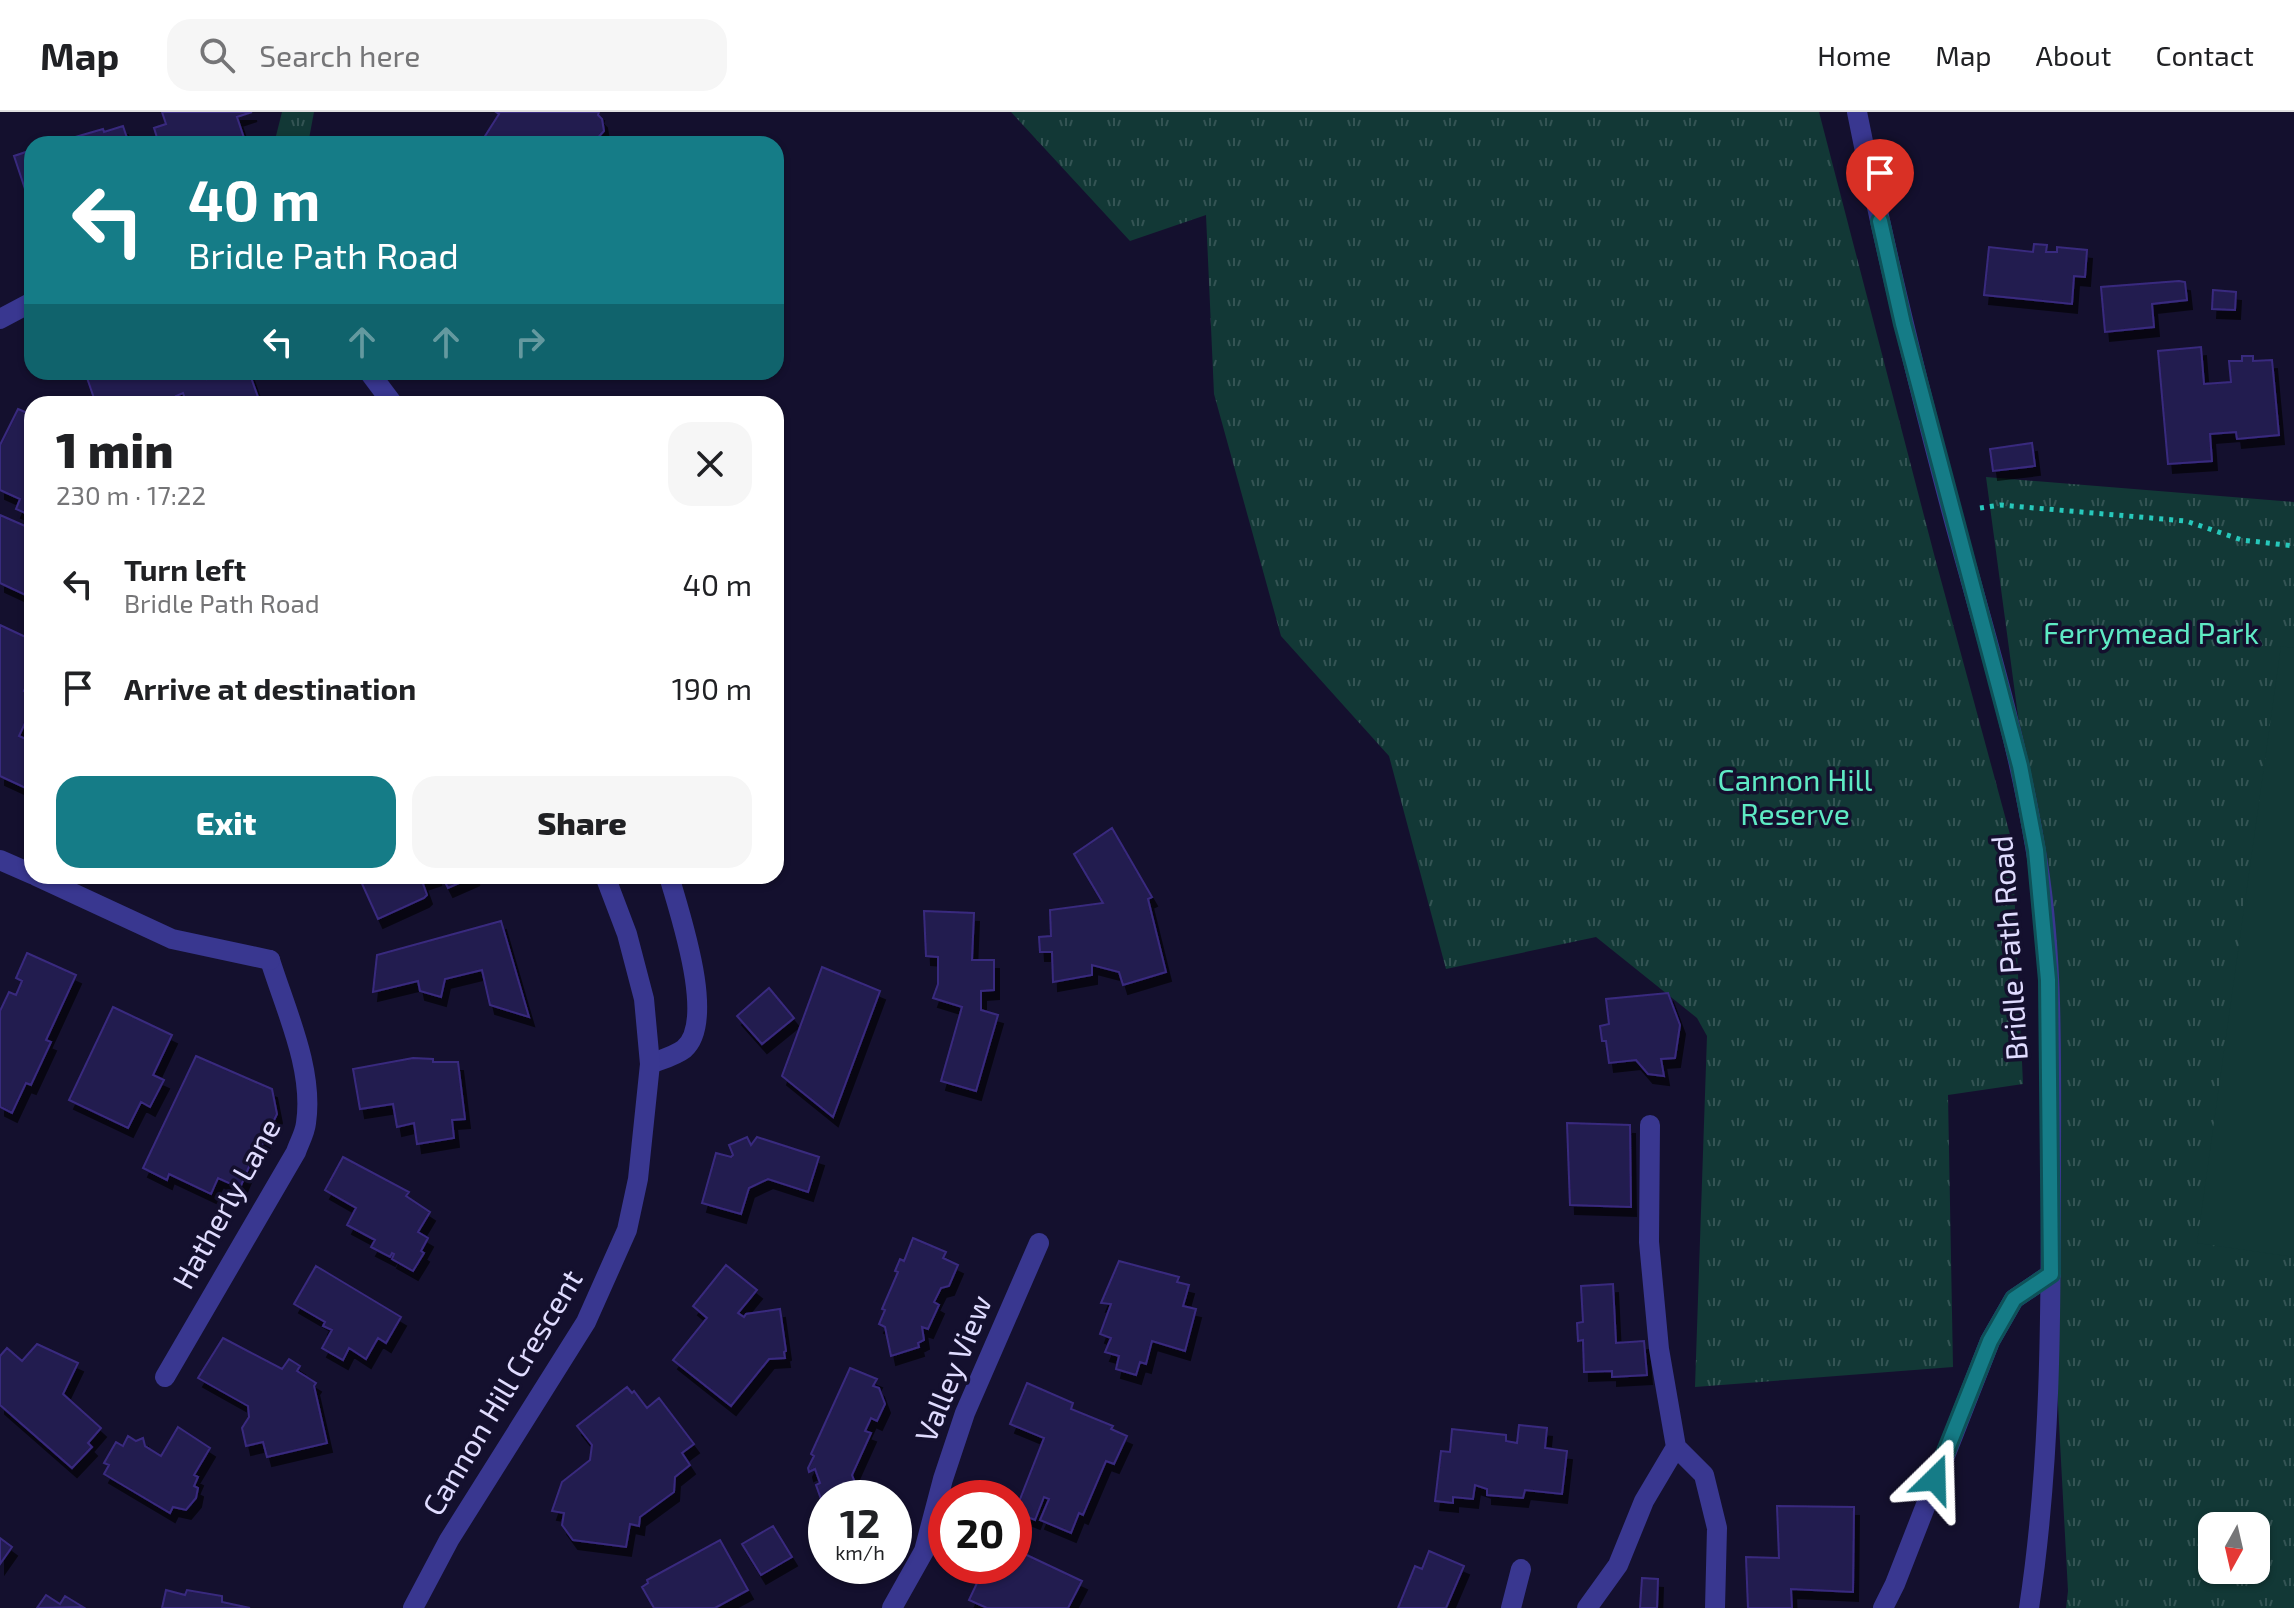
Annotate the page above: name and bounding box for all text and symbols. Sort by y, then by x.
search box [167,19,727,91]
text: Map [40,32,119,78]
icon: search [195,33,239,77]
text: Search here [259,37,420,73]
text: Home [1817,38,1891,72]
text: Map [1935,38,1992,72]
text: About [2036,38,2111,72]
text: Contact [2155,38,2254,72]
pin [1846,139,1914,221]
icon: arrive [1858,151,1902,195]
text: 40 m [188,165,320,232]
icon: left [56,168,160,272]
text: Bridle Path Road [188,233,459,276]
icon: left [256,320,300,364]
icon: ahead [340,320,384,364]
icon: ahead [424,320,468,364]
icon: right [508,320,552,364]
text: 1 min [56,420,174,478]
button: close [668,422,752,506]
text: 230 m · 17:22 [56,479,206,510]
text: Turn left [124,551,246,587]
icon: left [56,562,100,606]
text: 40 m [682,566,752,602]
text: Bridle Path Road [124,587,320,618]
park label: Ferrymead Park [2043,614,2259,650]
icon: arrive [56,666,100,710]
text: Arrive at destination [124,670,416,706]
text: 190 m [672,670,752,706]
park label: Cannon Hill Reserve [1718,761,1873,831]
button: Exit [56,776,396,868]
button: Share [412,776,752,868]
street label: Bridle Path Road [1982,834,2034,1062]
street label: Hatherly Lane [164,1112,287,1294]
street label: Cannon Hill Crescent [414,1263,589,1521]
street label: Valley View [906,1289,998,1447]
position arrow [1893,1437,1977,1521]
speed limit sign: 20 [928,1480,1032,1584]
text: 12 [840,1498,880,1546]
north arrow [2198,1512,2270,1584]
map controls [2198,1512,2270,1584]
text: km/h [835,1540,885,1564]

